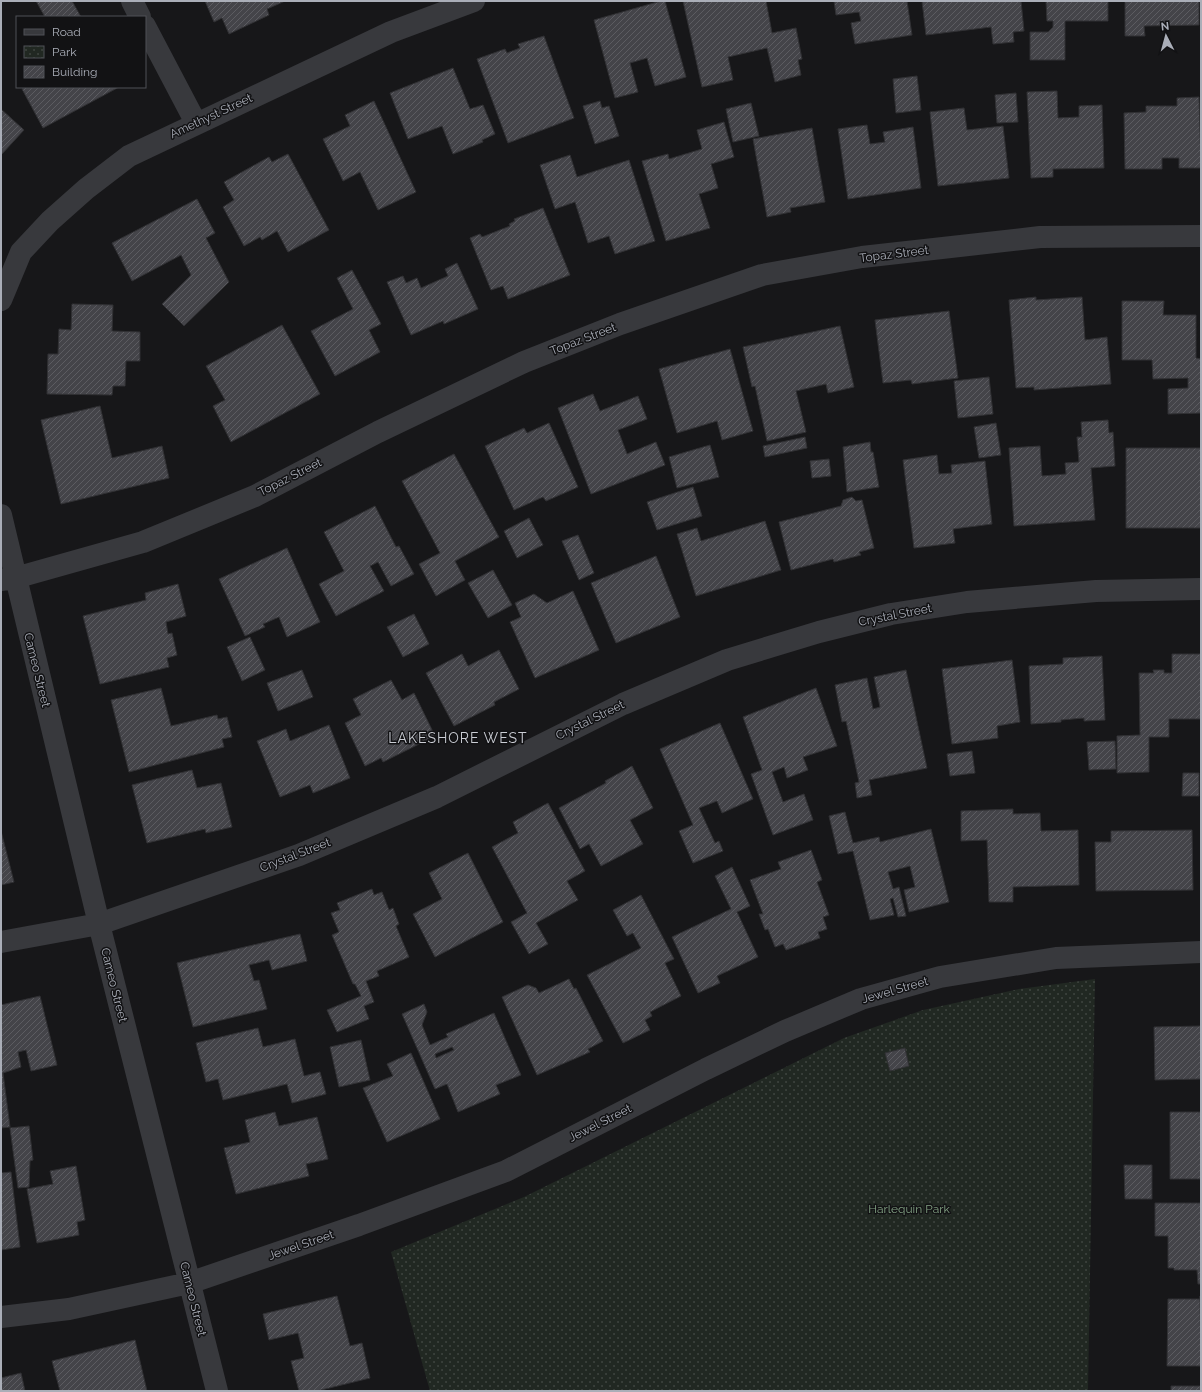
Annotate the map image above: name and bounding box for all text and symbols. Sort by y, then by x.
legend [16,16,146,88]
north arrow [1146,16,1186,56]
text: N [1160,20,1170,33]
text: Road [52,25,81,39]
text: Park [52,45,77,59]
text: Building [52,65,98,79]
street label: Amethyst Street [167,91,255,141]
street label: Topaz Street [859,243,929,265]
street label: Topaz Street [548,320,618,358]
street label: Topaz Street [256,455,324,499]
street label: Crystal Street [857,601,933,629]
street label: Cameo Street [21,631,53,709]
street label: Crystal Street [554,697,626,743]
district label: LAKESHORE WEST [388,730,528,746]
street label: Crystal Street [258,835,332,875]
street label: Cameo Street [98,946,130,1024]
street label: Jewel Street [860,974,930,1006]
street label: Jewel Street [566,1101,634,1145]
park label: Harlequin Park [868,1202,950,1216]
street label: Jewel Street [266,1227,336,1263]
street label: Cameo Street [177,1260,209,1338]

